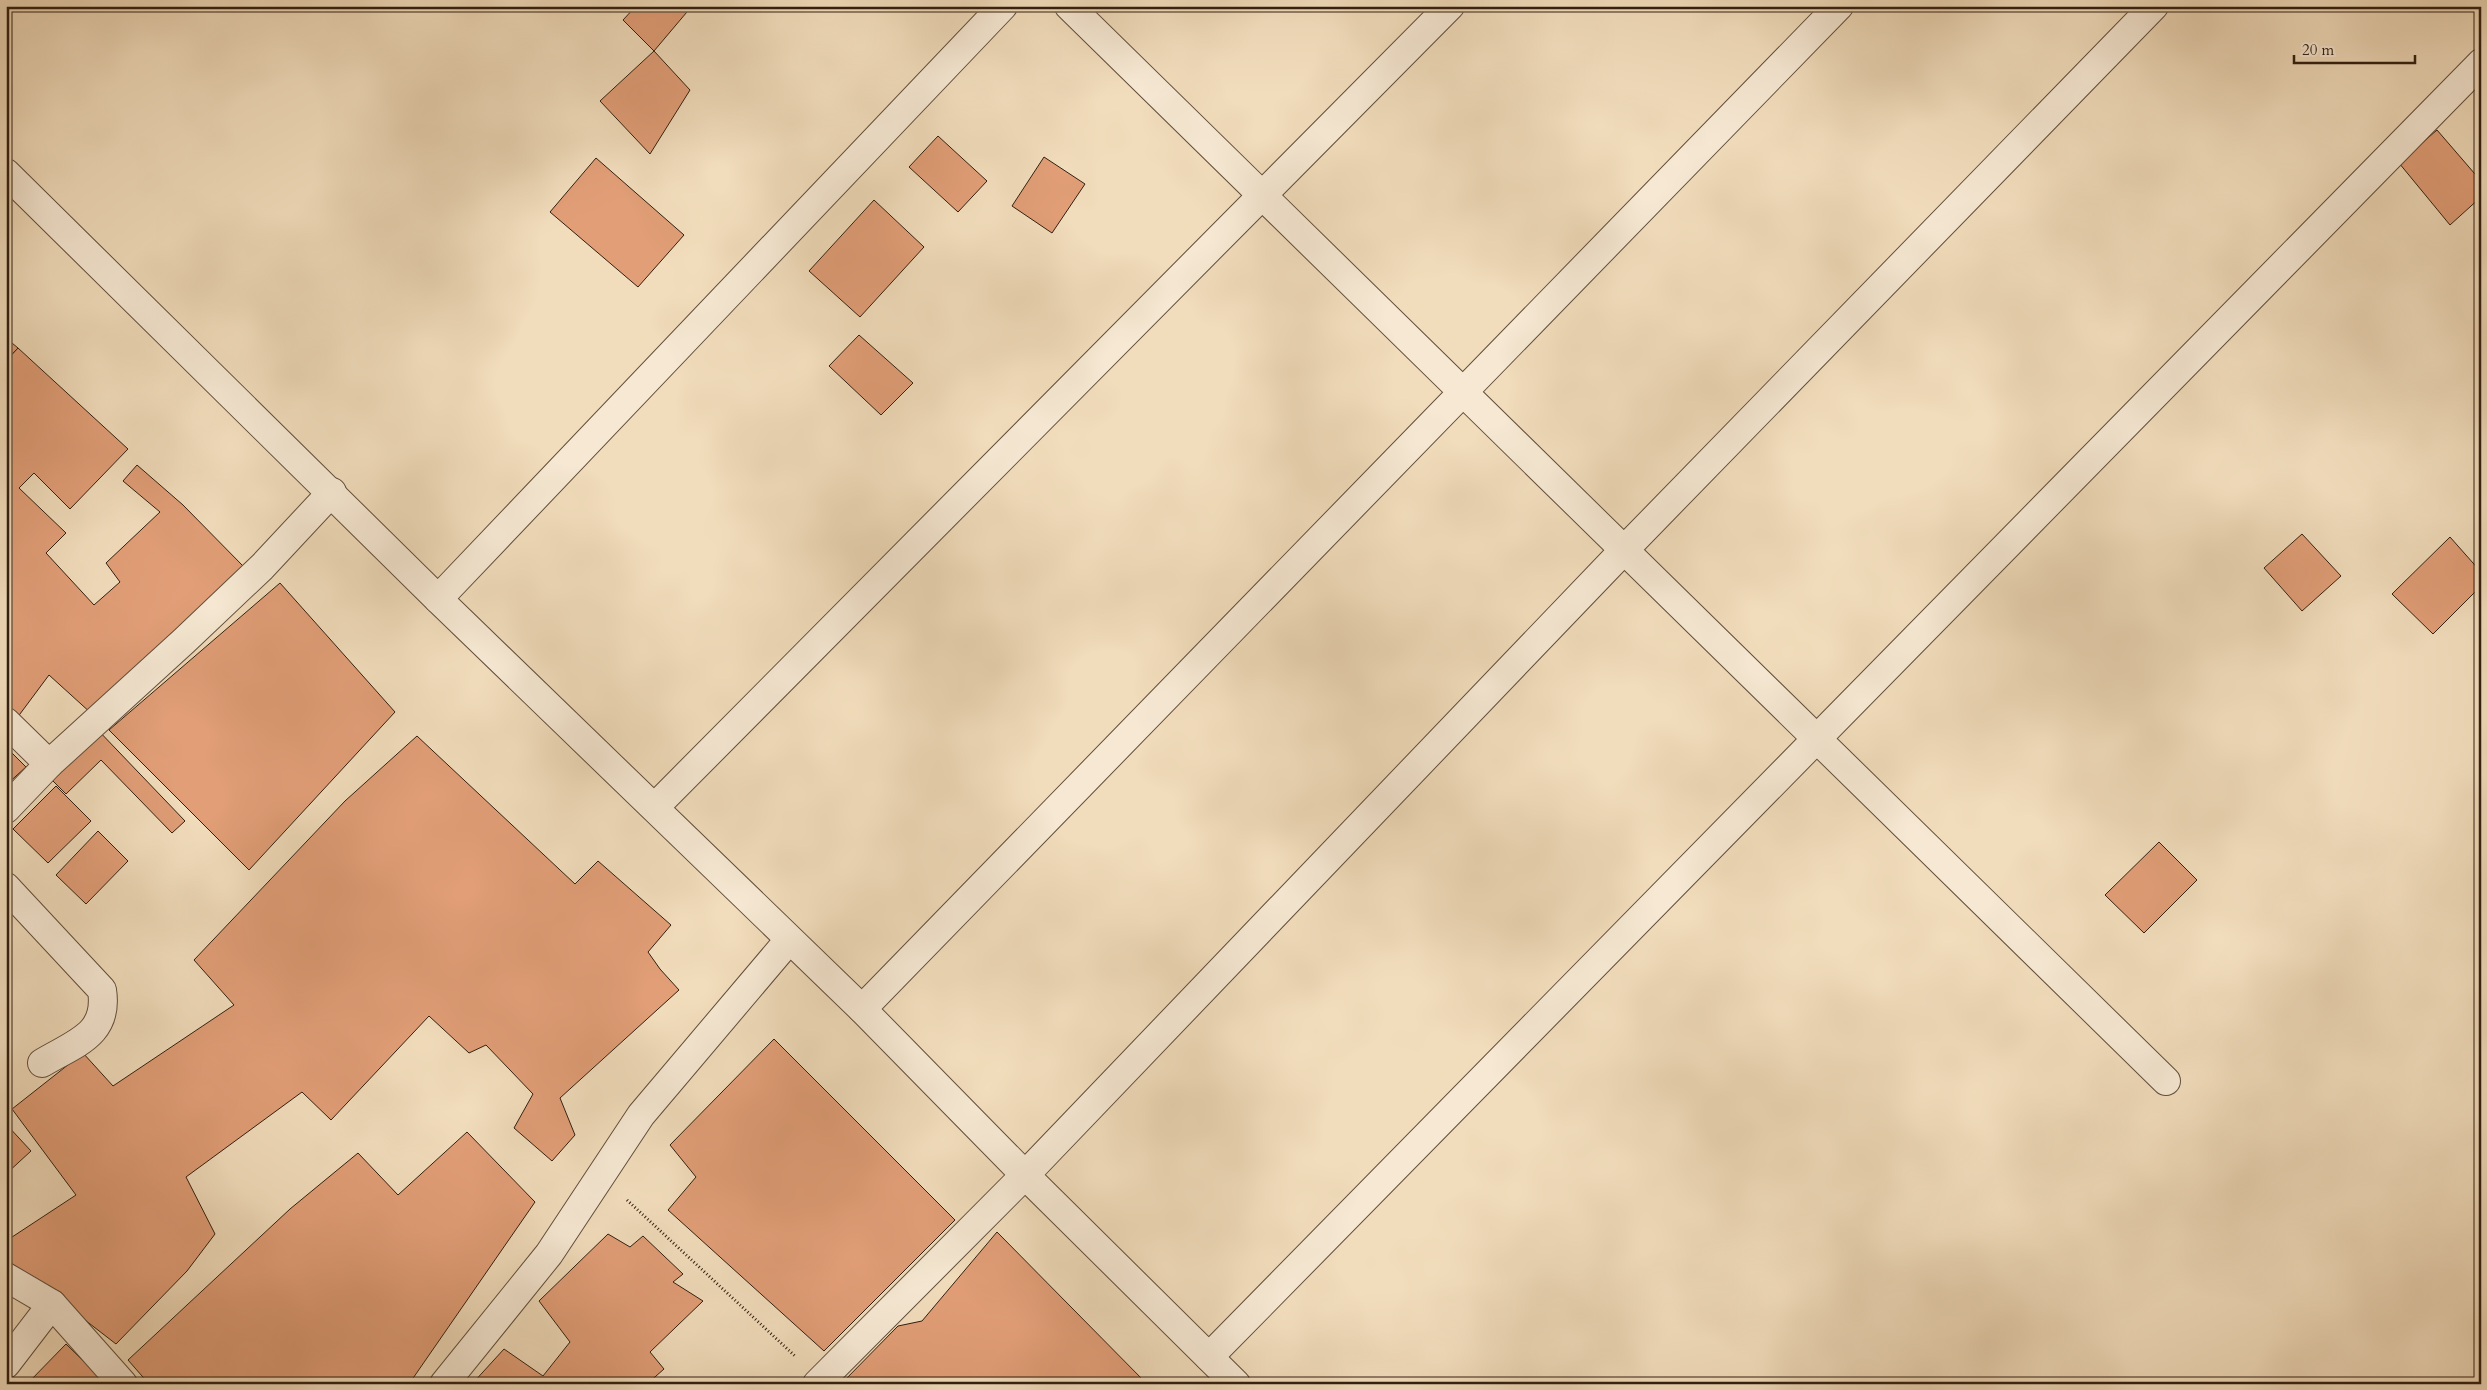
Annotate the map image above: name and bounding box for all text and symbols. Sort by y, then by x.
scale bar [2294,32,2416,64]
text: 20 m [2302,40,2334,60]

